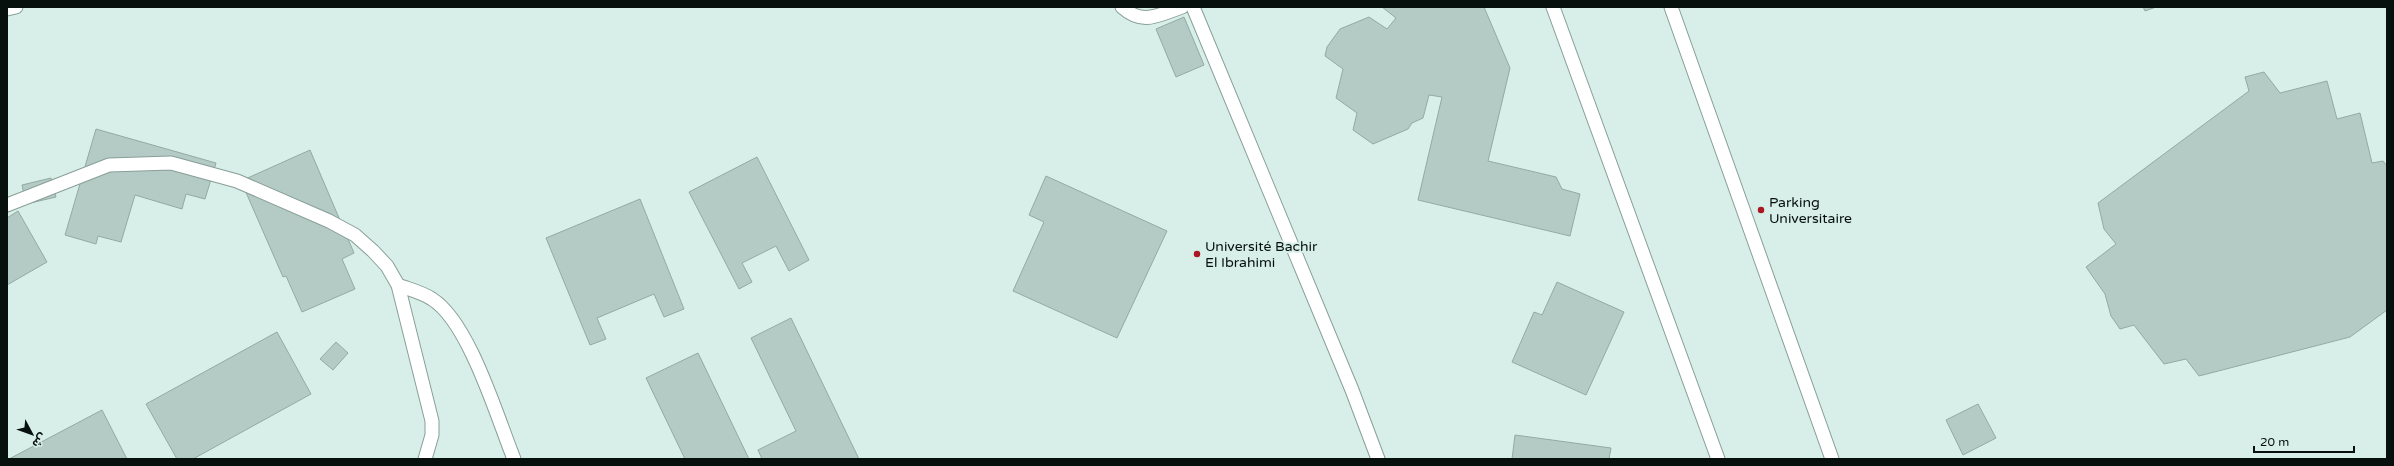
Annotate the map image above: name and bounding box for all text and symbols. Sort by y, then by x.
place label: Parking Universitaire [1769,194,1852,227]
marker: Parking Universitaire [1756,205,1766,215]
place label: Université Bachir El Ibrahimi [1205,238,1318,271]
marker: Université Bachir El Ibrahimi [1192,249,1202,259]
north arrow [12,414,52,454]
scale bar [2254,428,2354,454]
text: ش [29,430,49,450]
text: 20 m [2260,435,2289,449]

